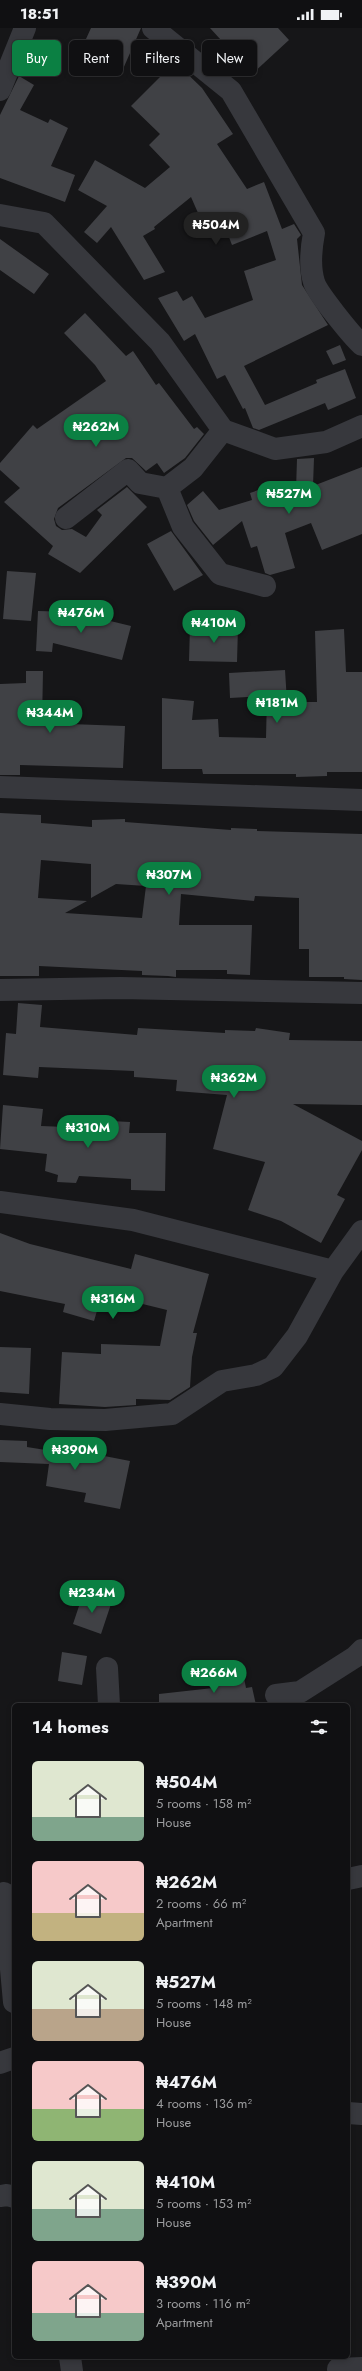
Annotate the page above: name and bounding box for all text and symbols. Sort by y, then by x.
text: 18:51 [20,3,59,25]
chip: Buy [12,40,61,76]
chip: Rent [69,40,123,76]
chip: Filters [131,40,194,76]
chip: New [202,40,257,76]
pin: ₦504M [188,212,244,246]
text: ₦504M [192,215,240,234]
pin: ₦262M [68,414,124,448]
text: ₦262M [73,417,119,436]
pin: ₦527M [261,481,317,515]
text: ₦527M [266,484,312,503]
pin: ₦476M [53,600,109,634]
text: ₦476M [58,603,104,622]
pin: ₦410M [186,610,242,644]
text: ₦410M [191,613,237,632]
pin: ₦181M [249,690,305,724]
text: ₦181M [256,693,298,712]
pin: ₦344M [22,700,78,734]
text: ₦344M [26,703,74,722]
pin: ₦307M [141,862,197,896]
text: ₦307M [146,865,192,884]
pin: ₦362M [206,1065,262,1099]
text: ₦362M [211,1068,257,1087]
pin: ₦310M [60,1115,116,1149]
text: ₦310M [66,1118,110,1137]
pin: ₦316M [85,1286,141,1320]
text: ₦316M [91,1289,135,1308]
pin: ₦390M [47,1437,103,1471]
text: ₦390M [52,1440,98,1459]
pin: ₦234M [64,1580,120,1614]
text: ₦234M [69,1583,115,1602]
pin: ₦266M [186,1660,242,1694]
text: ₦266M [191,1663,237,1682]
text: 14 homes [32,1715,109,1739]
icon: filters [308,1716,330,1738]
text: ₦504M [156,1770,218,1794]
icon: home [64,1777,112,1825]
text: 5 rooms · 158 m² [156,1794,252,1813]
text: House [156,1813,191,1832]
text: ₦262M [156,1870,217,1894]
icon: home [64,1877,112,1925]
text: 2 rooms · 66 m² [156,1894,246,1913]
text: Apartment [156,1913,213,1932]
text: ₦527M [156,1970,216,1994]
icon: home [64,1977,112,2025]
text: 5 rooms · 148 m² [156,1994,252,2013]
text: House [156,2013,191,2032]
text: ₦476M [156,2070,217,2094]
icon: home [64,2077,112,2125]
text: 4 rooms · 136 m² [156,2094,252,2113]
text: House [156,2113,191,2132]
text: ₦410M [156,2170,215,2194]
icon: home [64,2177,112,2225]
text: 5 rooms · 153 m² [156,2194,252,2213]
text: House [156,2213,191,2232]
text: ₦390M [156,2270,217,2294]
icon: home [64,2277,112,2325]
text: 3 rooms · 116 m² [156,2294,250,2313]
text: Apartment [156,2313,213,2332]

